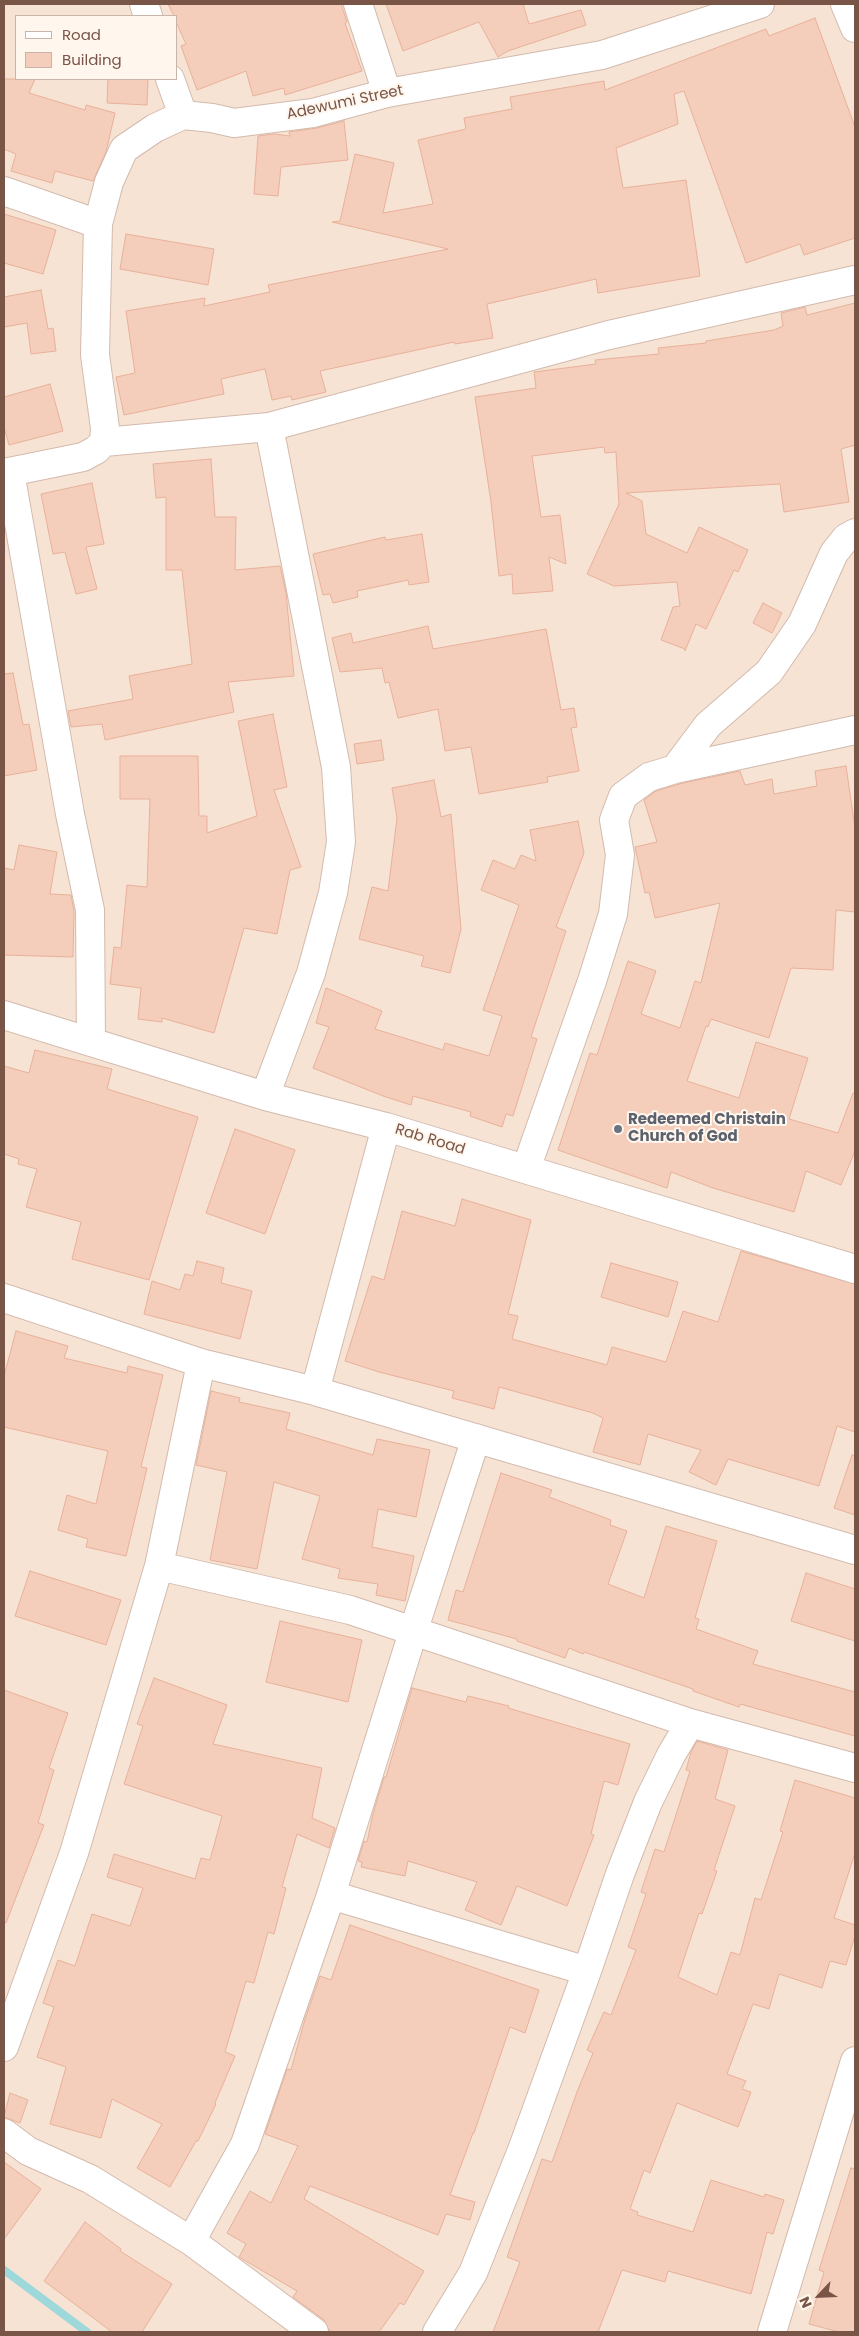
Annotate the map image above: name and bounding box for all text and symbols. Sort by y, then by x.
legend [15,15,178,80]
text: Road [62,24,101,45]
text: Building [62,49,122,70]
street label: Adewumi Street [285,82,405,124]
place label: Redeemed Christain Church of God [628,1111,786,1146]
street label: Rab Road [393,1121,467,1159]
marker: Redeemed Christain Church of God [612,1123,624,1135]
north arrow [794,2271,844,2321]
text: N [794,2293,817,2311]

